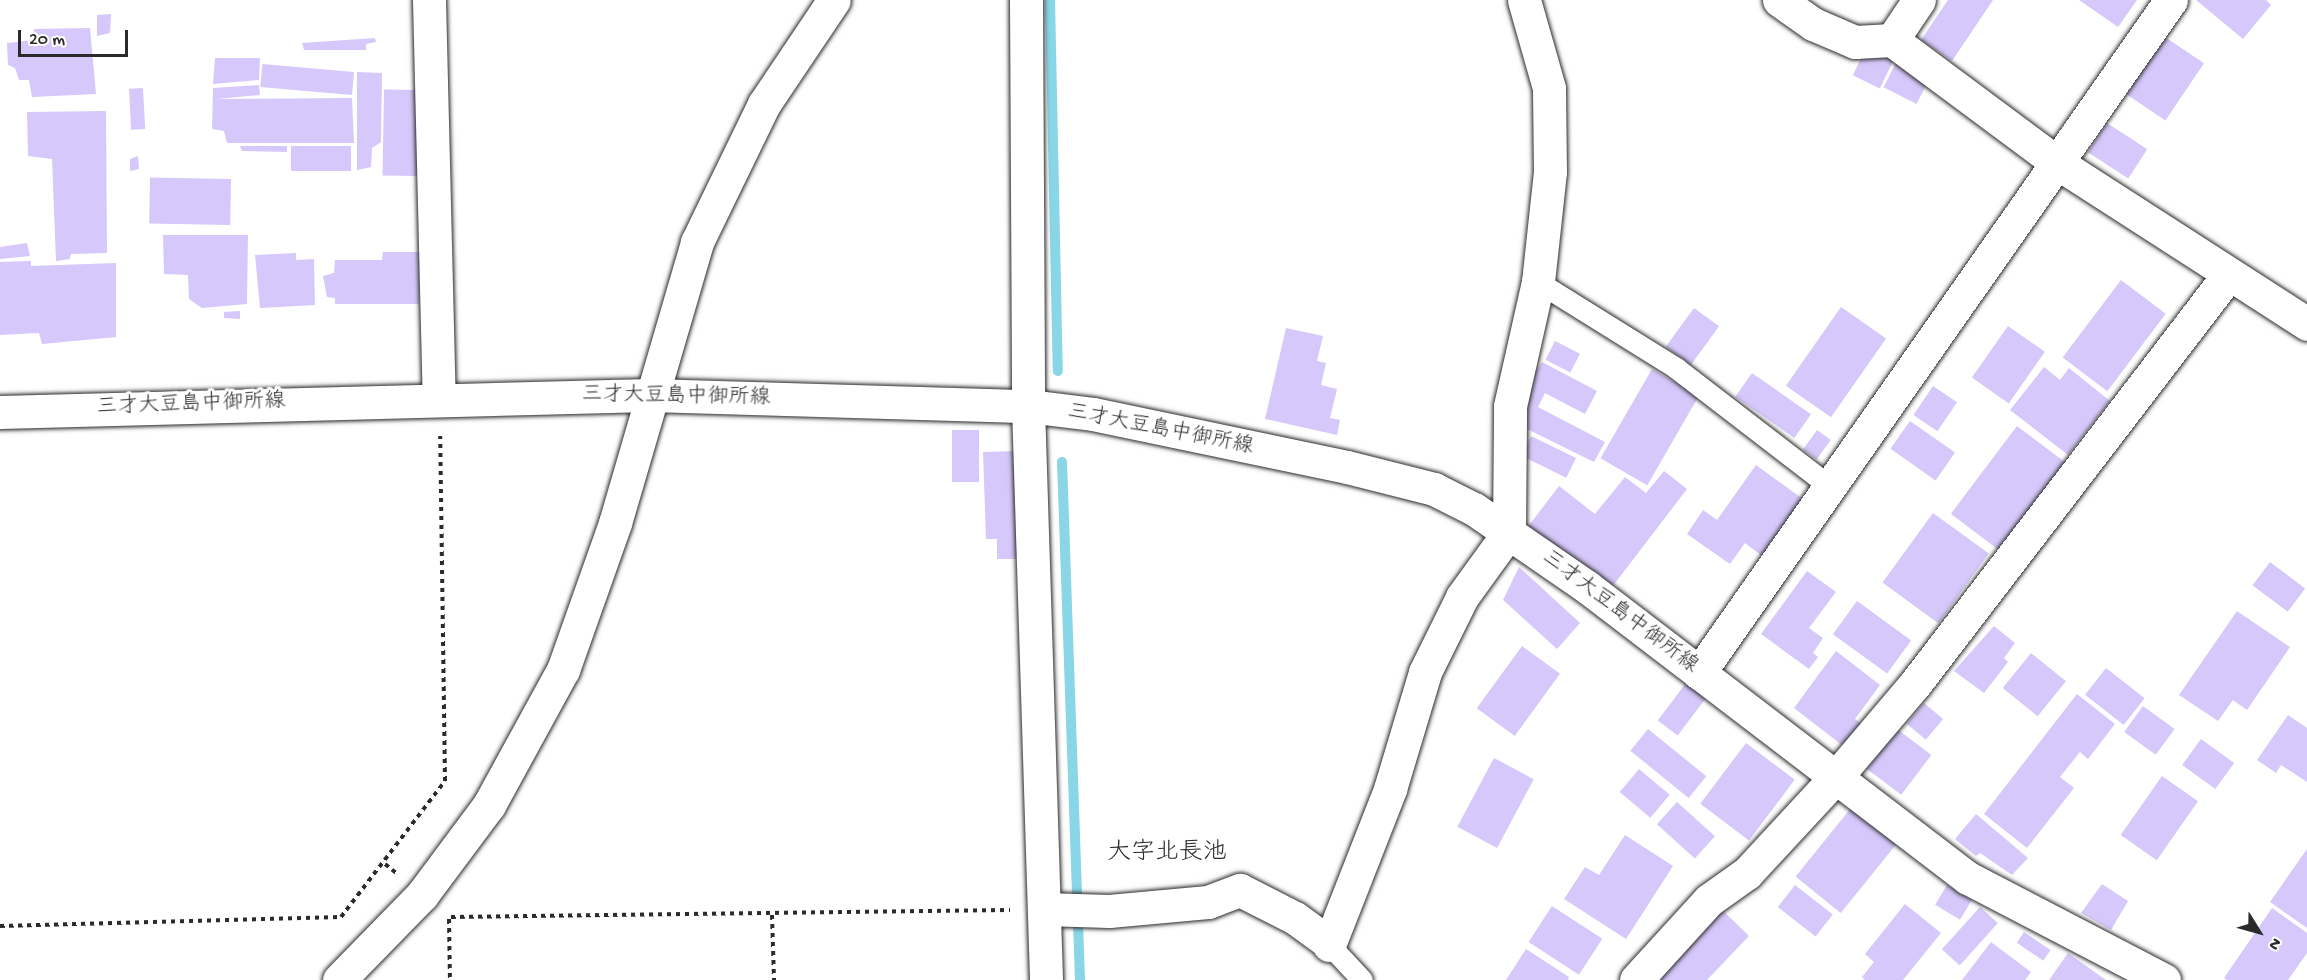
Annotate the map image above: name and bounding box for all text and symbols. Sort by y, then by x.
scale bar [21,18,130,56]
text: 20 m [29,30,65,51]
street label: 三才大豆島中御所線 [581,384,771,412]
street label: 三才大豆島中御所線 [96,390,286,422]
street label: 三才大豆島中御所線 [1065,401,1255,461]
street label: 三才大豆島中御所線 [1536,546,1702,680]
district label: 大字北長池 [1107,840,1227,868]
north arrow [2229,902,2289,962]
text: N [2263,933,2285,953]

